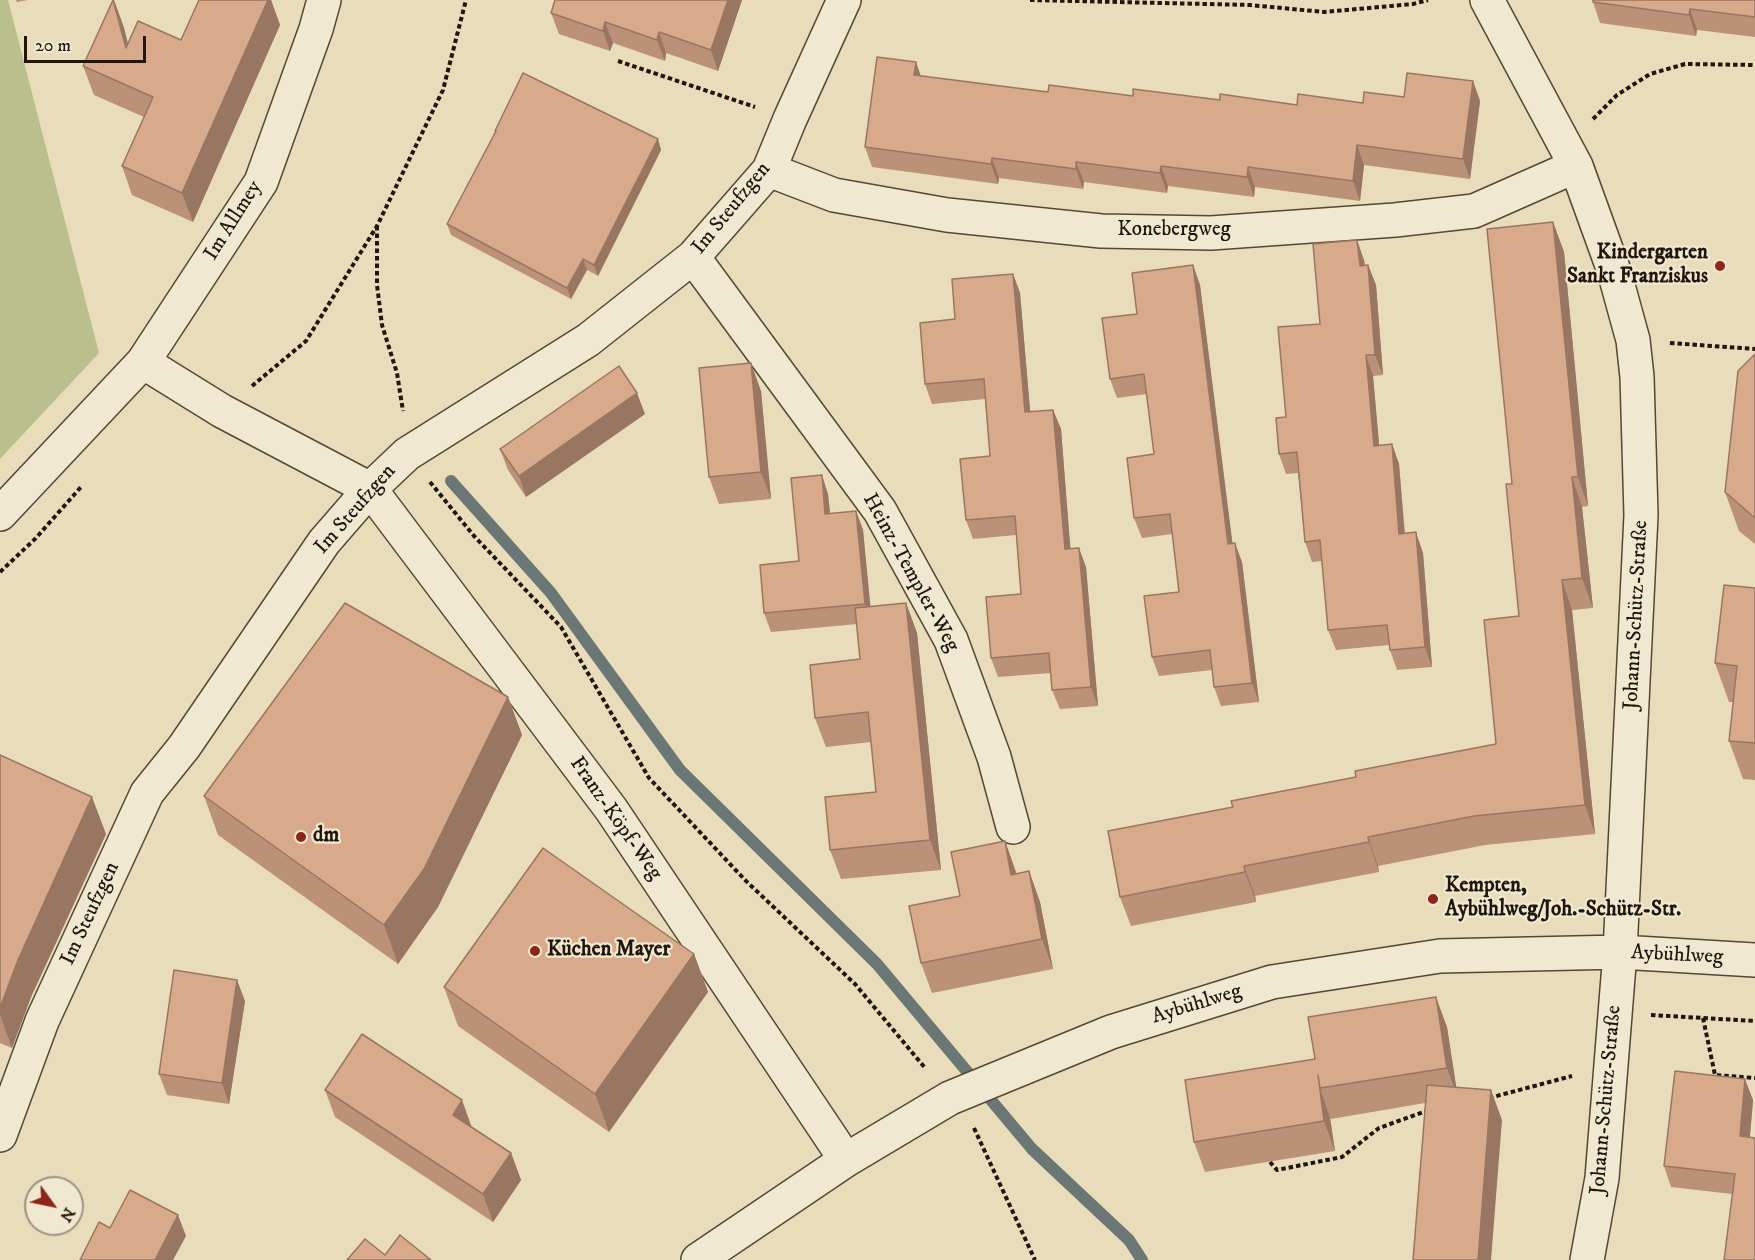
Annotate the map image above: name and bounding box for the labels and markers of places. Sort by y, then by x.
place label: Kindergarten Sankt Franziskus [1567,241,1708,291]
marker: Kindergarten Sankt Franziskus [1713,259,1727,273]
place label: dm [313,824,339,850]
marker: dm [294,830,308,844]
place label: Kempten, Aybühlweg/Joh.-Schütz-Str. [1445,874,1681,924]
marker: Kempten, Aybühlweg/Joh.-Schütz-Str. [1426,892,1440,906]
place label: Küchen Mayer [547,938,670,964]
marker: Küchen Mayer [528,944,542,958]

